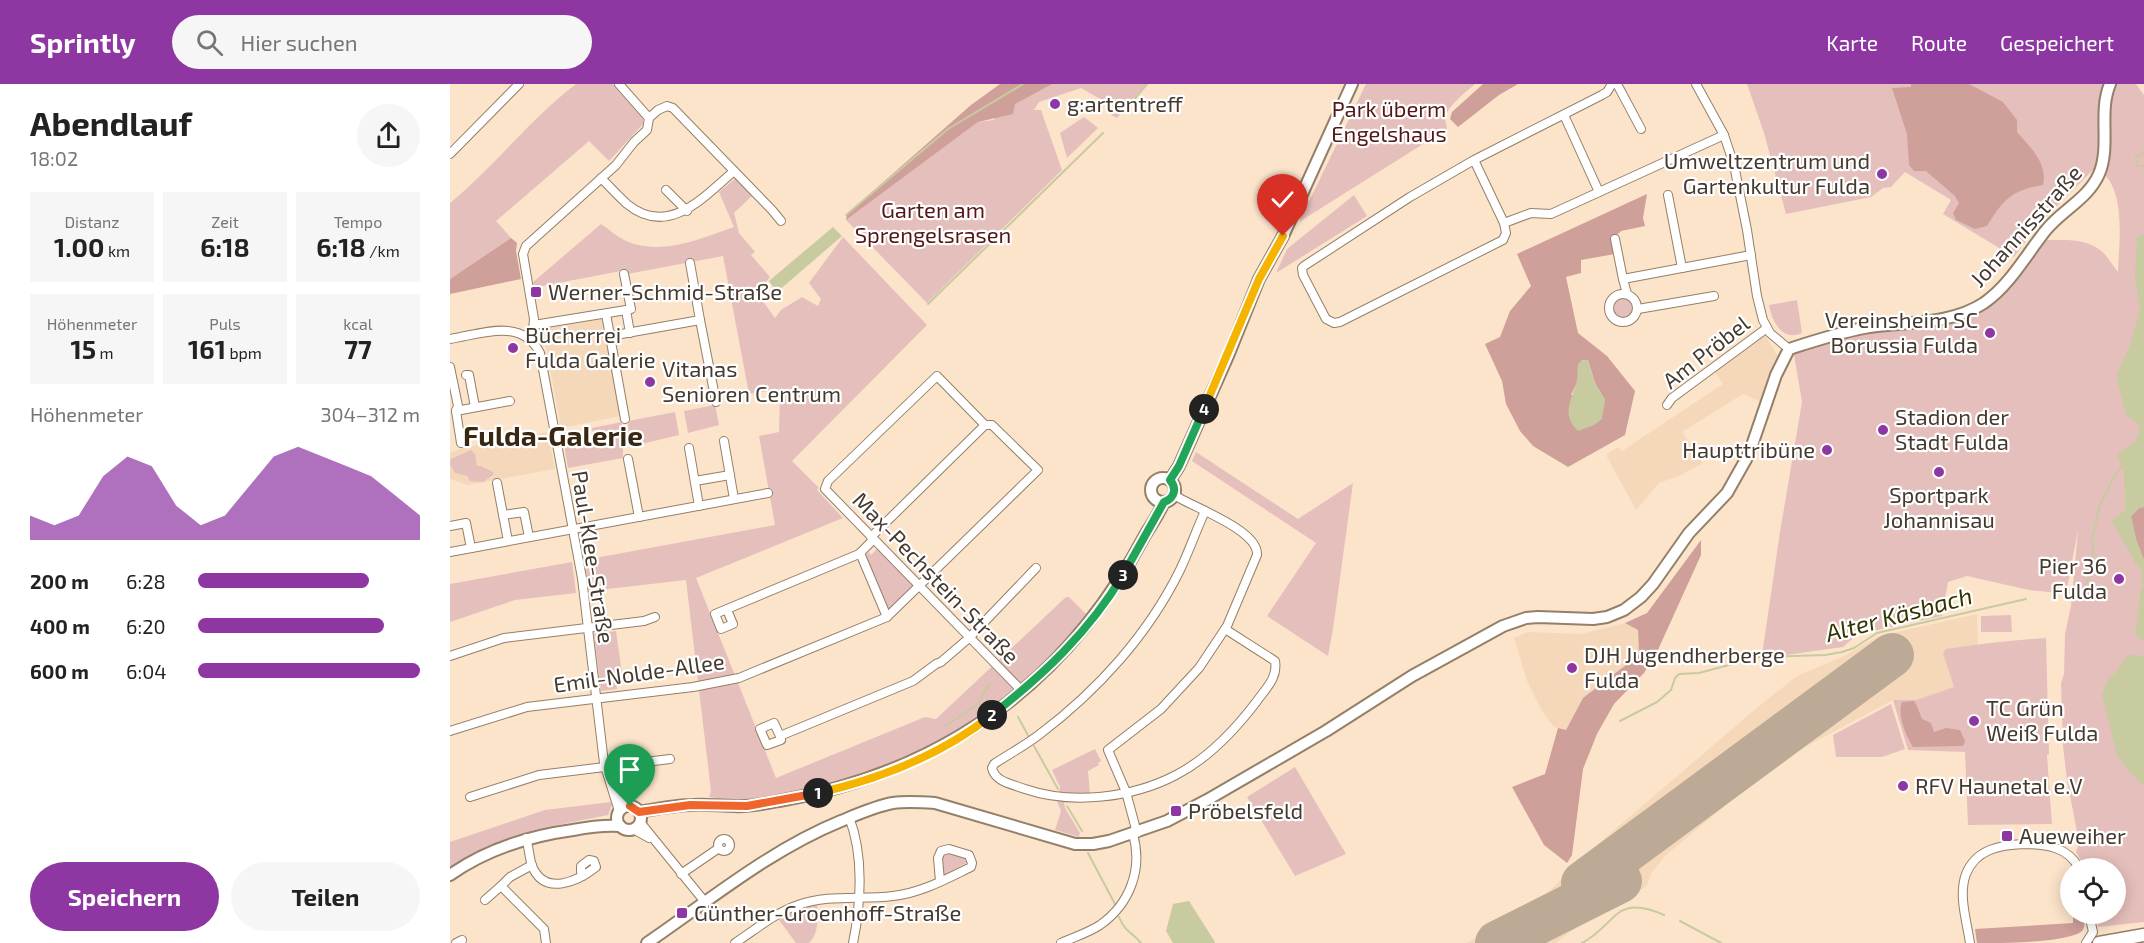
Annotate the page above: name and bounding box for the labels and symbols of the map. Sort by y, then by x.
place label: g:artentreff [1067,90,1183,116]
park label: Park überm Engelshaus [1331,95,1447,146]
marker: g:artentreff [1048,97,1062,111]
place label: Umweltzentrum und Gartenkultur Fulda [1664,147,1870,198]
street label: Johannisstraße [1964,159,2086,291]
marker: Umweltzentrum und Gartenkultur Fulda [1875,167,1889,181]
pin [1257,174,1308,236]
park label: Garten am Sprengelsrasen [855,196,1011,247]
place label: Werner-Schmid-Straße [548,278,782,304]
marker: Werner-Schmid-Straße [529,285,543,299]
place label: Vereinsheim SC Borussia Fulda [1825,306,1978,357]
street label: Am Pröbel [1657,309,1754,393]
place label: Bücherrei Fulda Galerie [525,321,656,372]
marker: Vereinsheim SC Borussia Fulda [1983,326,1997,340]
marker: Bücherrei Fulda Galerie [506,341,520,355]
place label: Vitanas Senioren Centrum [662,355,841,406]
marker: Vitanas Senioren Centrum [643,375,657,389]
pin: 4 [1189,394,1219,424]
place label: Stadion der Stadt Fulda [1895,403,2009,454]
district label: Fulda-Galerie [463,418,643,452]
marker: Stadion der Stadt Fulda [1876,423,1890,437]
place label: Haupttribüne [1682,436,1815,462]
marker: Haupttribüne [1820,443,1834,457]
marker: Sportpark Johannisau [1932,465,1946,479]
street label: Paul-Klee-Straße [568,469,620,645]
place label: Sportpark Johannisau [1883,481,1995,532]
street label: Max-Pechstein-Straße [848,486,1025,668]
place label: Pier 36 Fulda [2039,552,2107,603]
pin: 3 [1108,560,1138,590]
marker: Pier 36 Fulda [2112,572,2126,586]
water label: Alter Käsbach [1821,580,1975,647]
place label: DJH Jugendherberge Fulda [1584,641,1785,692]
street label: Emil-Nolde-Allee [552,647,726,697]
marker: DJH Jugendherberge Fulda [1565,661,1579,675]
place label: TC Grün Weiß Fulda [1986,694,2098,745]
pin: 2 [977,700,1007,730]
marker: TC Grün Weiß Fulda [1967,714,1981,728]
pin [604,744,655,806]
place label: RFV Haunetal e.V [1915,772,2083,798]
pin: 1 [803,778,833,808]
marker: RFV Haunetal e.V [1896,779,1910,793]
place label: Pröbelsfeld [1188,797,1303,823]
marker: Pröbelsfeld [1169,804,1183,818]
place label: Aueweiher [2019,822,2126,848]
marker: Aueweiher [2000,829,2014,843]
place label: Günther-Groenhoff-Straße [694,899,961,925]
marker: Günther-Groenhoff-Straße [675,906,689,920]

